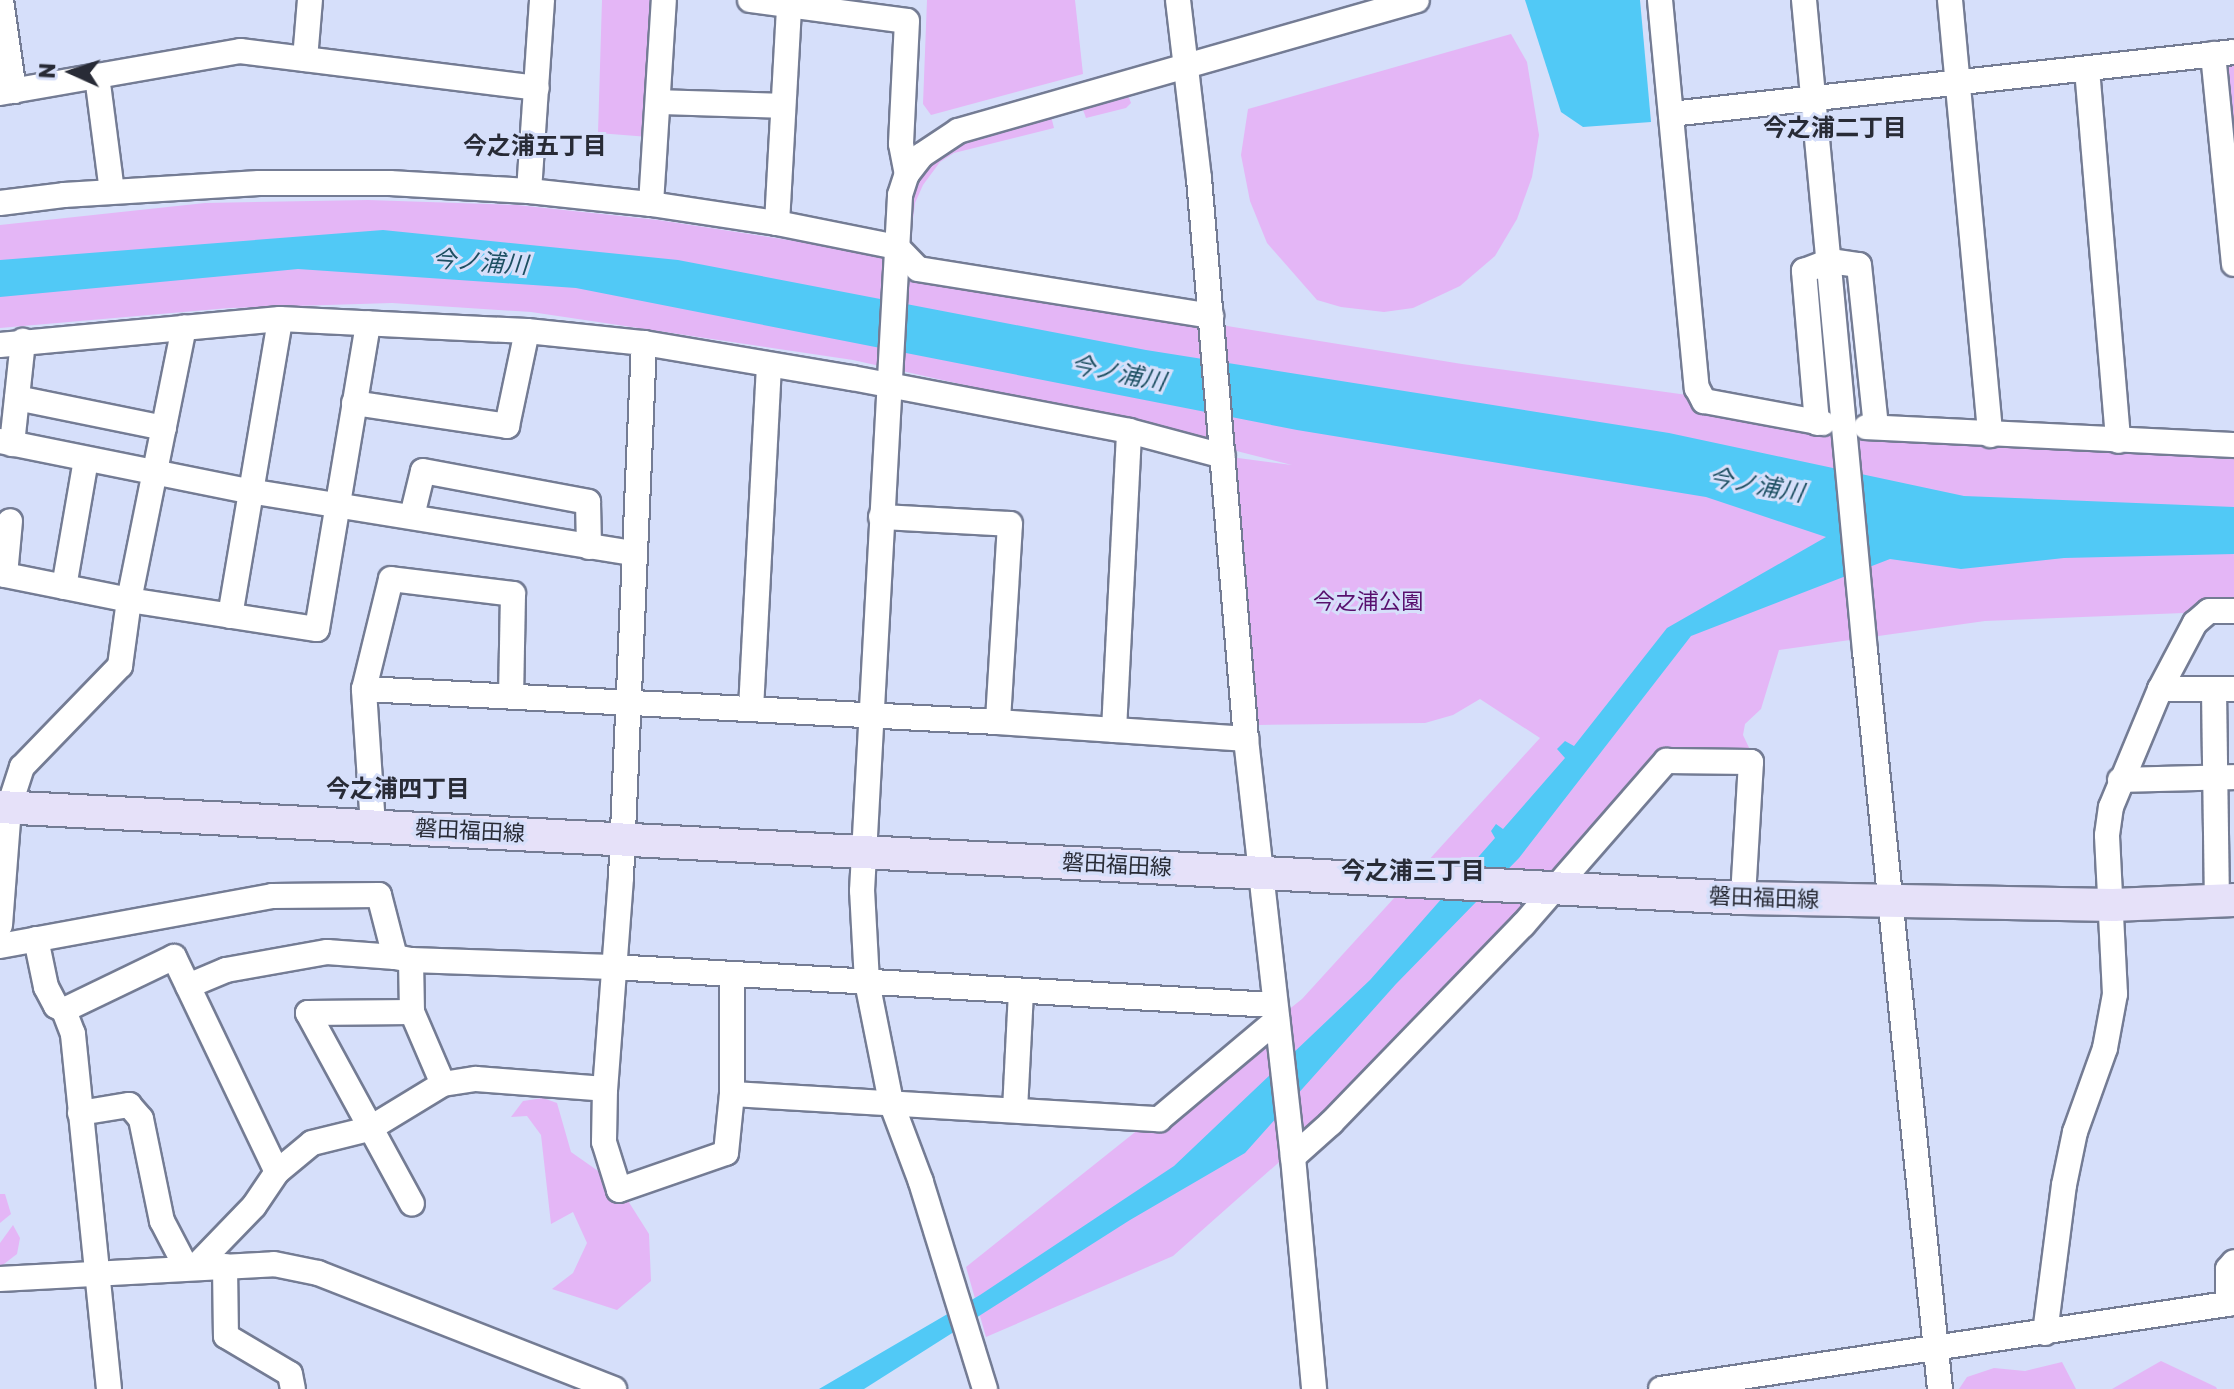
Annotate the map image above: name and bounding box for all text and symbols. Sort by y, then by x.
north arrow [32,32,112,112]
text: N [34,62,61,79]
district label: 今之浦二丁目 [1763,115,1907,143]
district label: 今之浦五丁目 [463,133,607,161]
water label: 今ノ浦川 [431,245,529,281]
water label: 今ノ浦川 [1068,351,1168,397]
water label: 今ノ浦川 [1706,463,1806,509]
park label: 今之浦公園 [1313,589,1423,615]
district label: 今之浦四丁目 [326,776,470,804]
street label: 磐田福田線 [414,815,526,847]
street label: 磐田福田線 [1061,849,1173,881]
district label: 今之浦三丁目 [1341,858,1485,886]
street label: 磐田福田線 [1709,883,1819,913]

